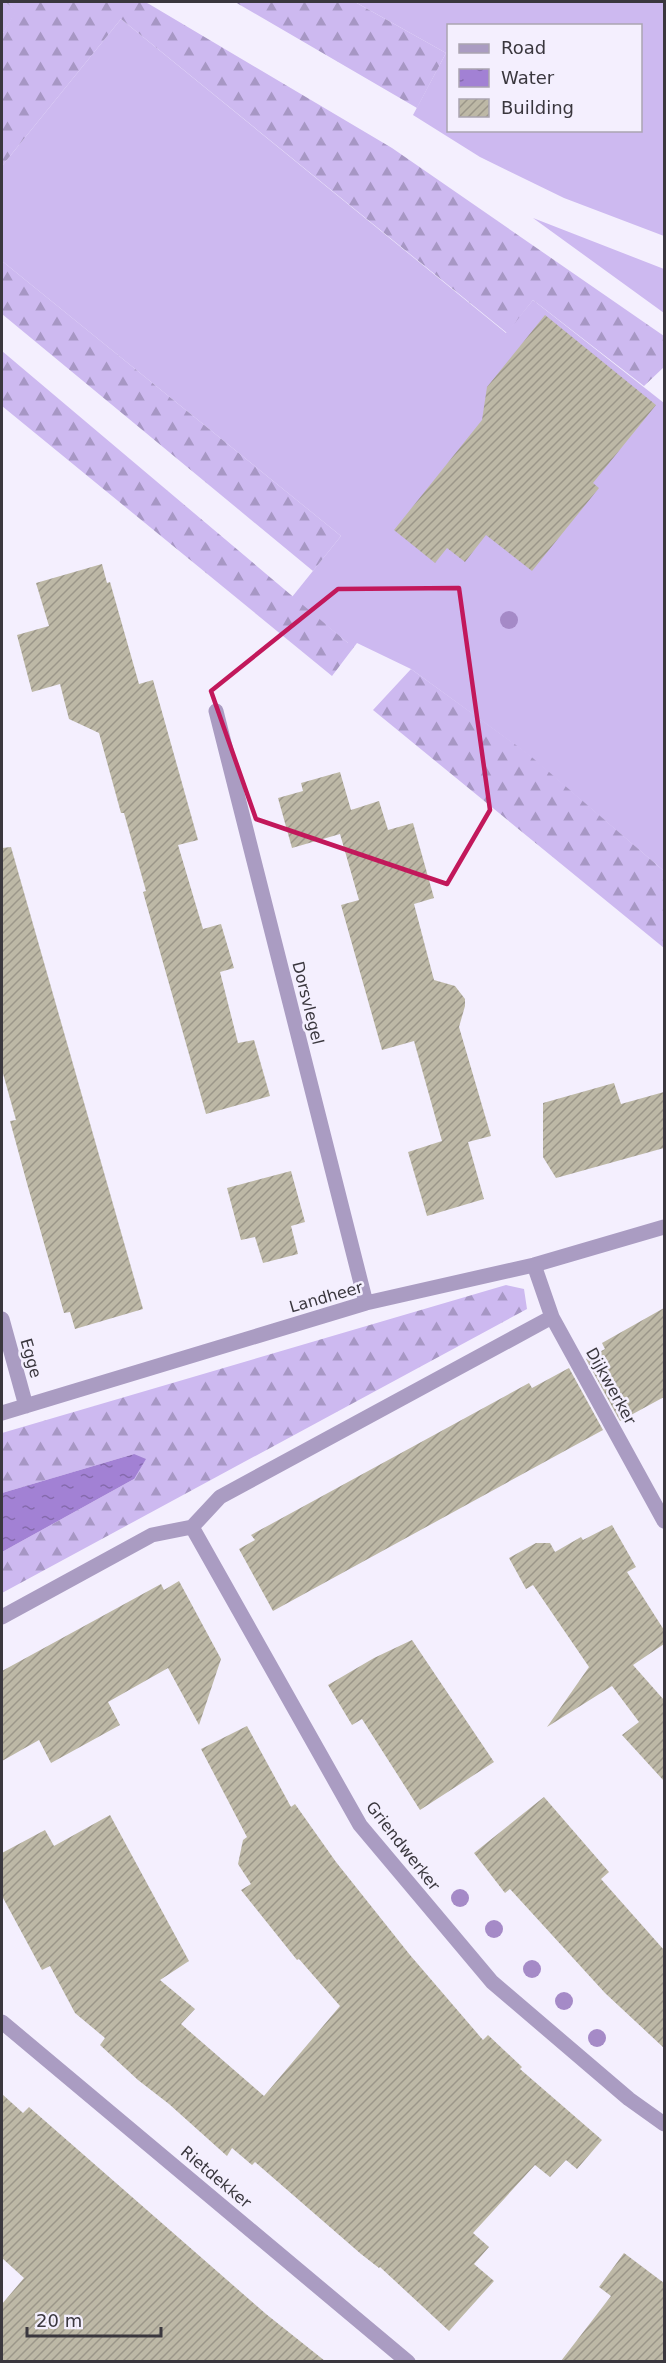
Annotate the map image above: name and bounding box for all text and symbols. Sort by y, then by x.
legend [447,24,642,132]
text: Road [501,37,546,58]
text: Water [501,67,555,88]
text: Building [501,97,574,118]
street label: Dorsvlegel [288,959,328,1047]
street label: Landheer [287,1277,365,1317]
street label: Egge [16,1336,46,1380]
street label: Dijkwerker [582,1344,640,1428]
street label: Griendwerker [362,1798,444,1895]
street label: Rietdekker [177,2142,255,2212]
scale bar [27,2300,160,2338]
text: 20 m [36,2310,82,2331]

